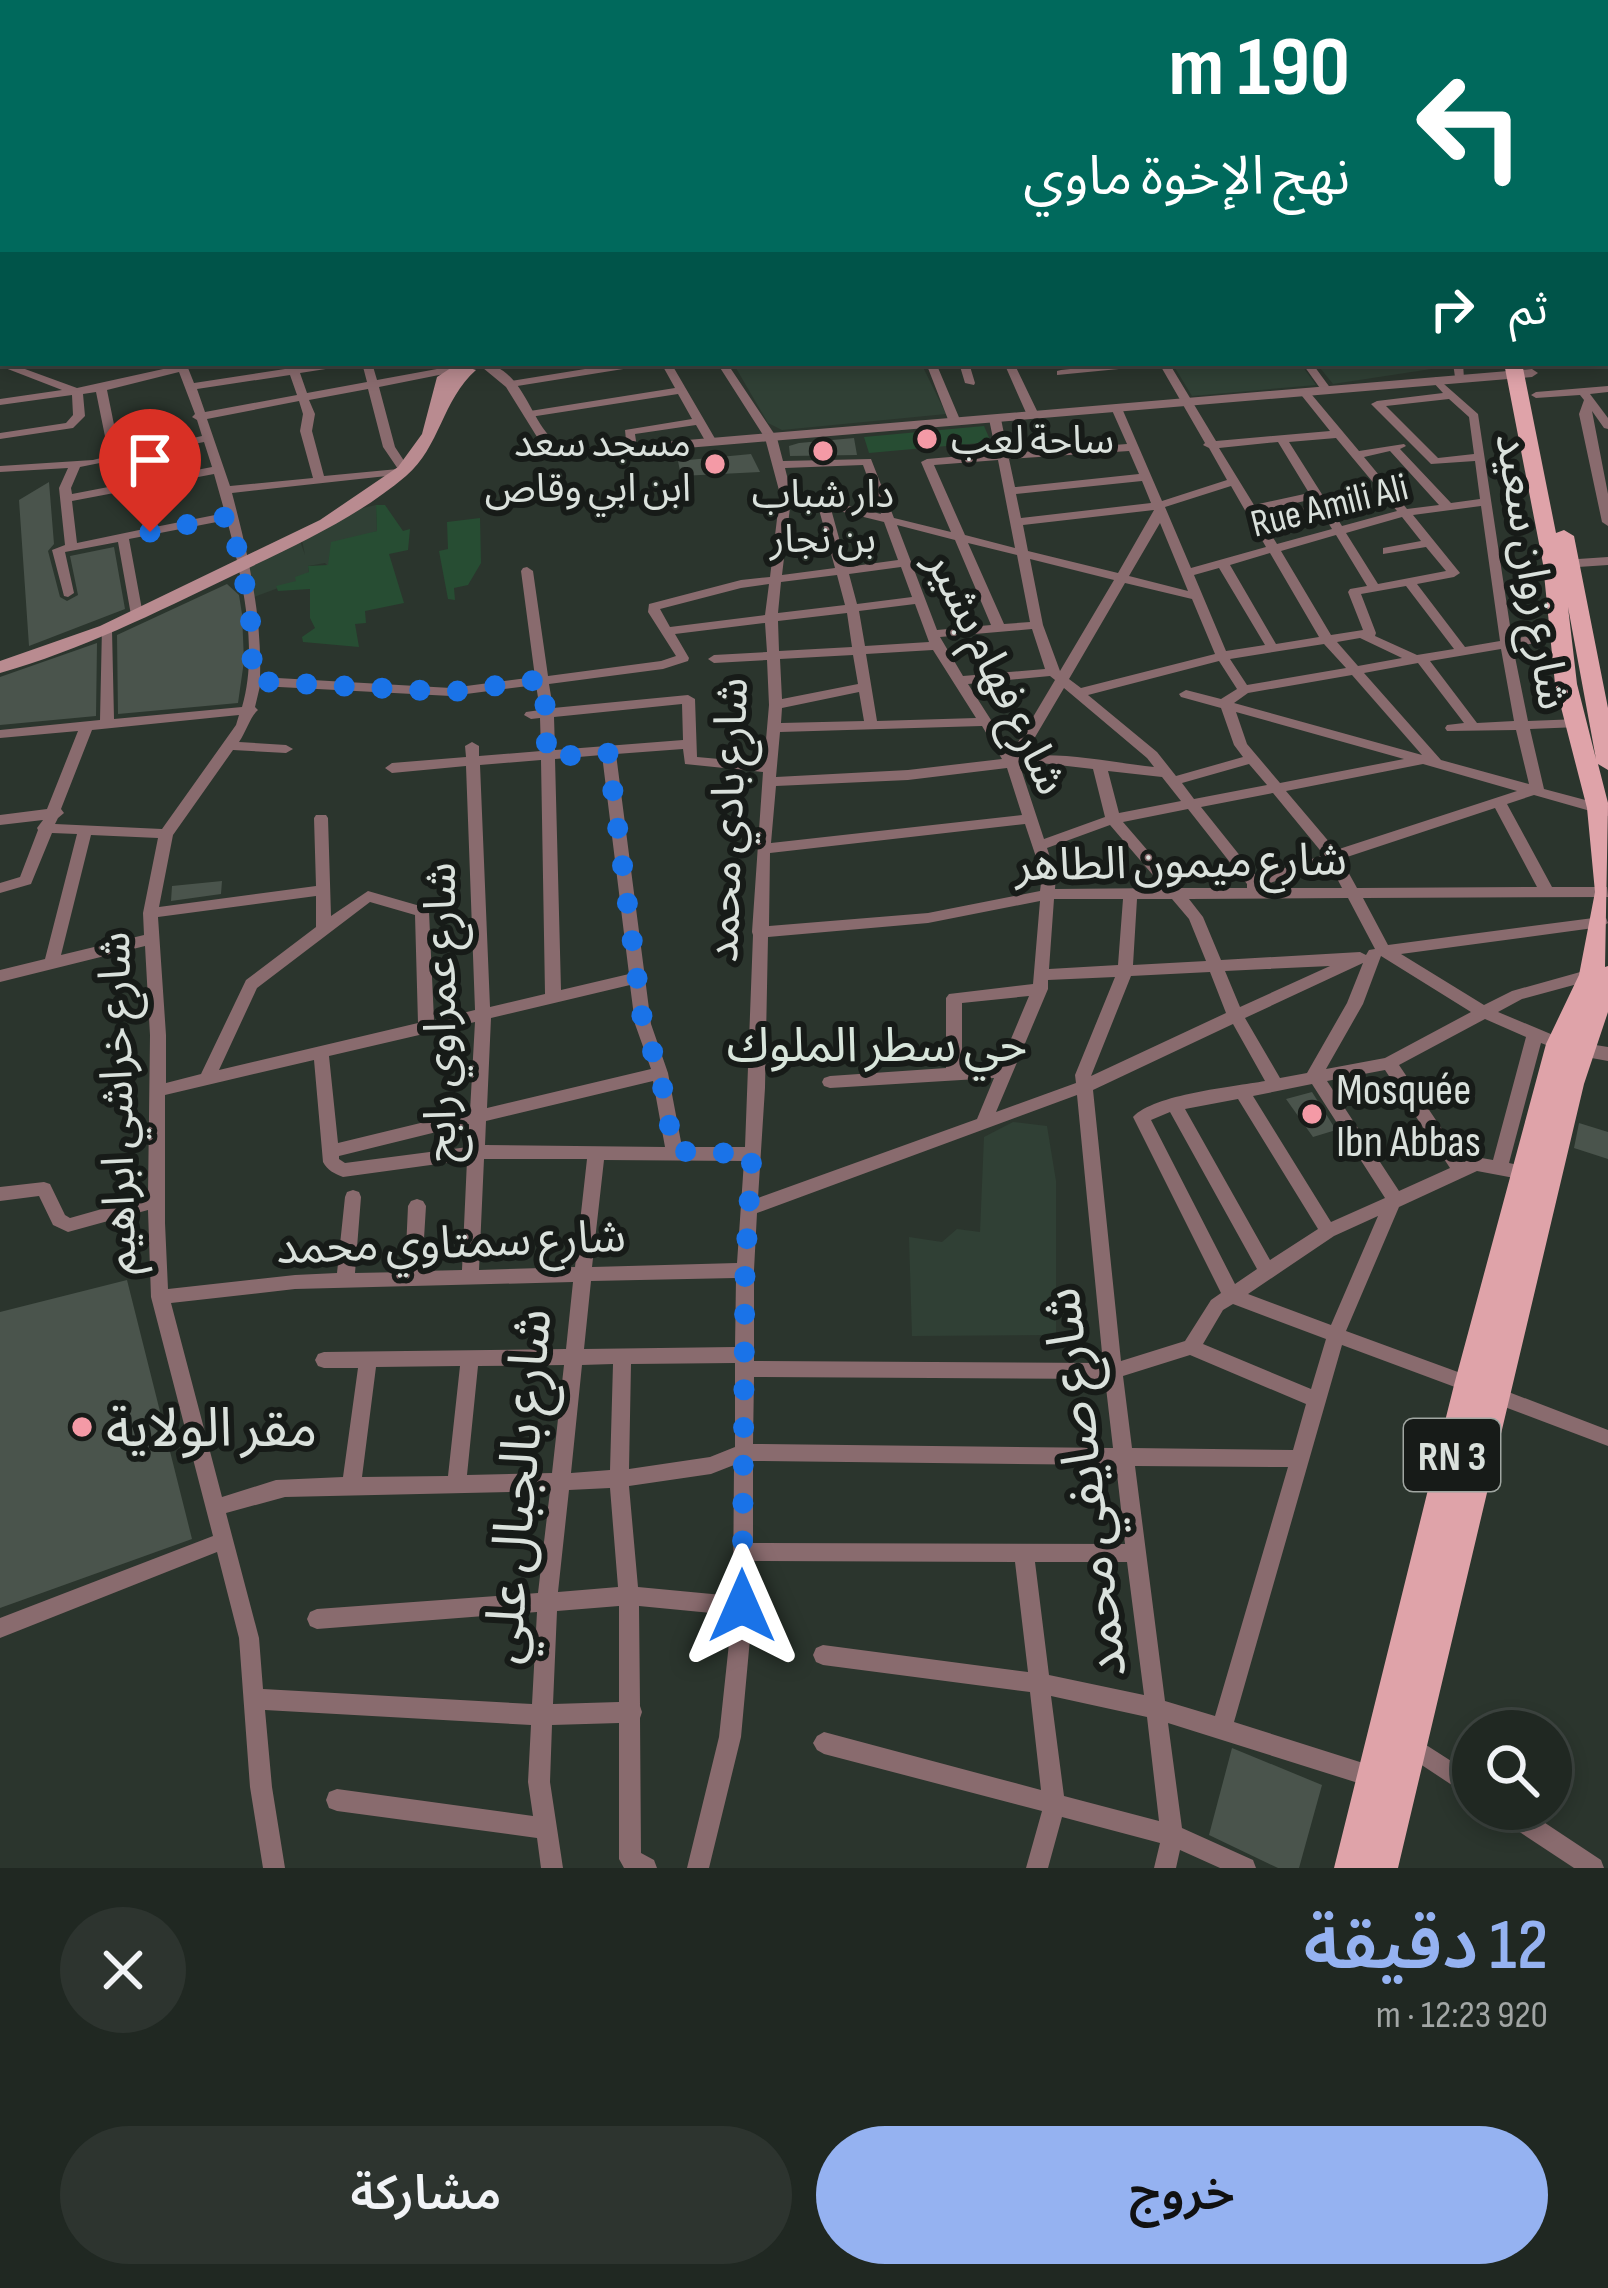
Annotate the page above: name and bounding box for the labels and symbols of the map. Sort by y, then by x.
pin [99,409,201,532]
place label: ساحة لعب [951,418,1114,465]
place label: مسجد سعد ابن ابي وقاص [485,421,691,517]
marker: ساحة لعب [914,426,940,452]
street label: شارع زوان سعيد [1479,429,1581,714]
marker: دار شباب بن نجار [810,438,836,464]
marker: مسجد سعد ابن ابي وقاص [702,451,728,477]
street label: Rue Amili Ali [1246,464,1413,549]
place label: دار شباب بن نجار [752,472,894,564]
street label: شارع فهام بشير [909,540,1079,806]
street label: شارع بادي محمد [696,677,765,964]
street label: شارع ميمون الطاهر [1013,833,1347,898]
street label: شارع عمراوي رابح [414,862,473,1162]
street label: شارع خراشي ابراهيم [88,931,153,1275]
district label: حي سطر الملوك [727,1018,1027,1081]
place label: Mosquée Ibn Abbas [1336,1063,1481,1170]
marker: Mosquée Ibn Abbas [1299,1101,1325,1127]
street label: شارع سمتاوي محمد [275,1210,627,1282]
street label: شارع صايفي محمد [1029,1283,1148,1681]
street label: شارع بالجبال علي [471,1306,573,1667]
place label: مقر الولاية [106,1397,317,1462]
marker: مقر الولاية [69,1414,95,1440]
road number: RN 3 [1404,1419,1500,1491]
position arrow [679,1543,805,1669]

